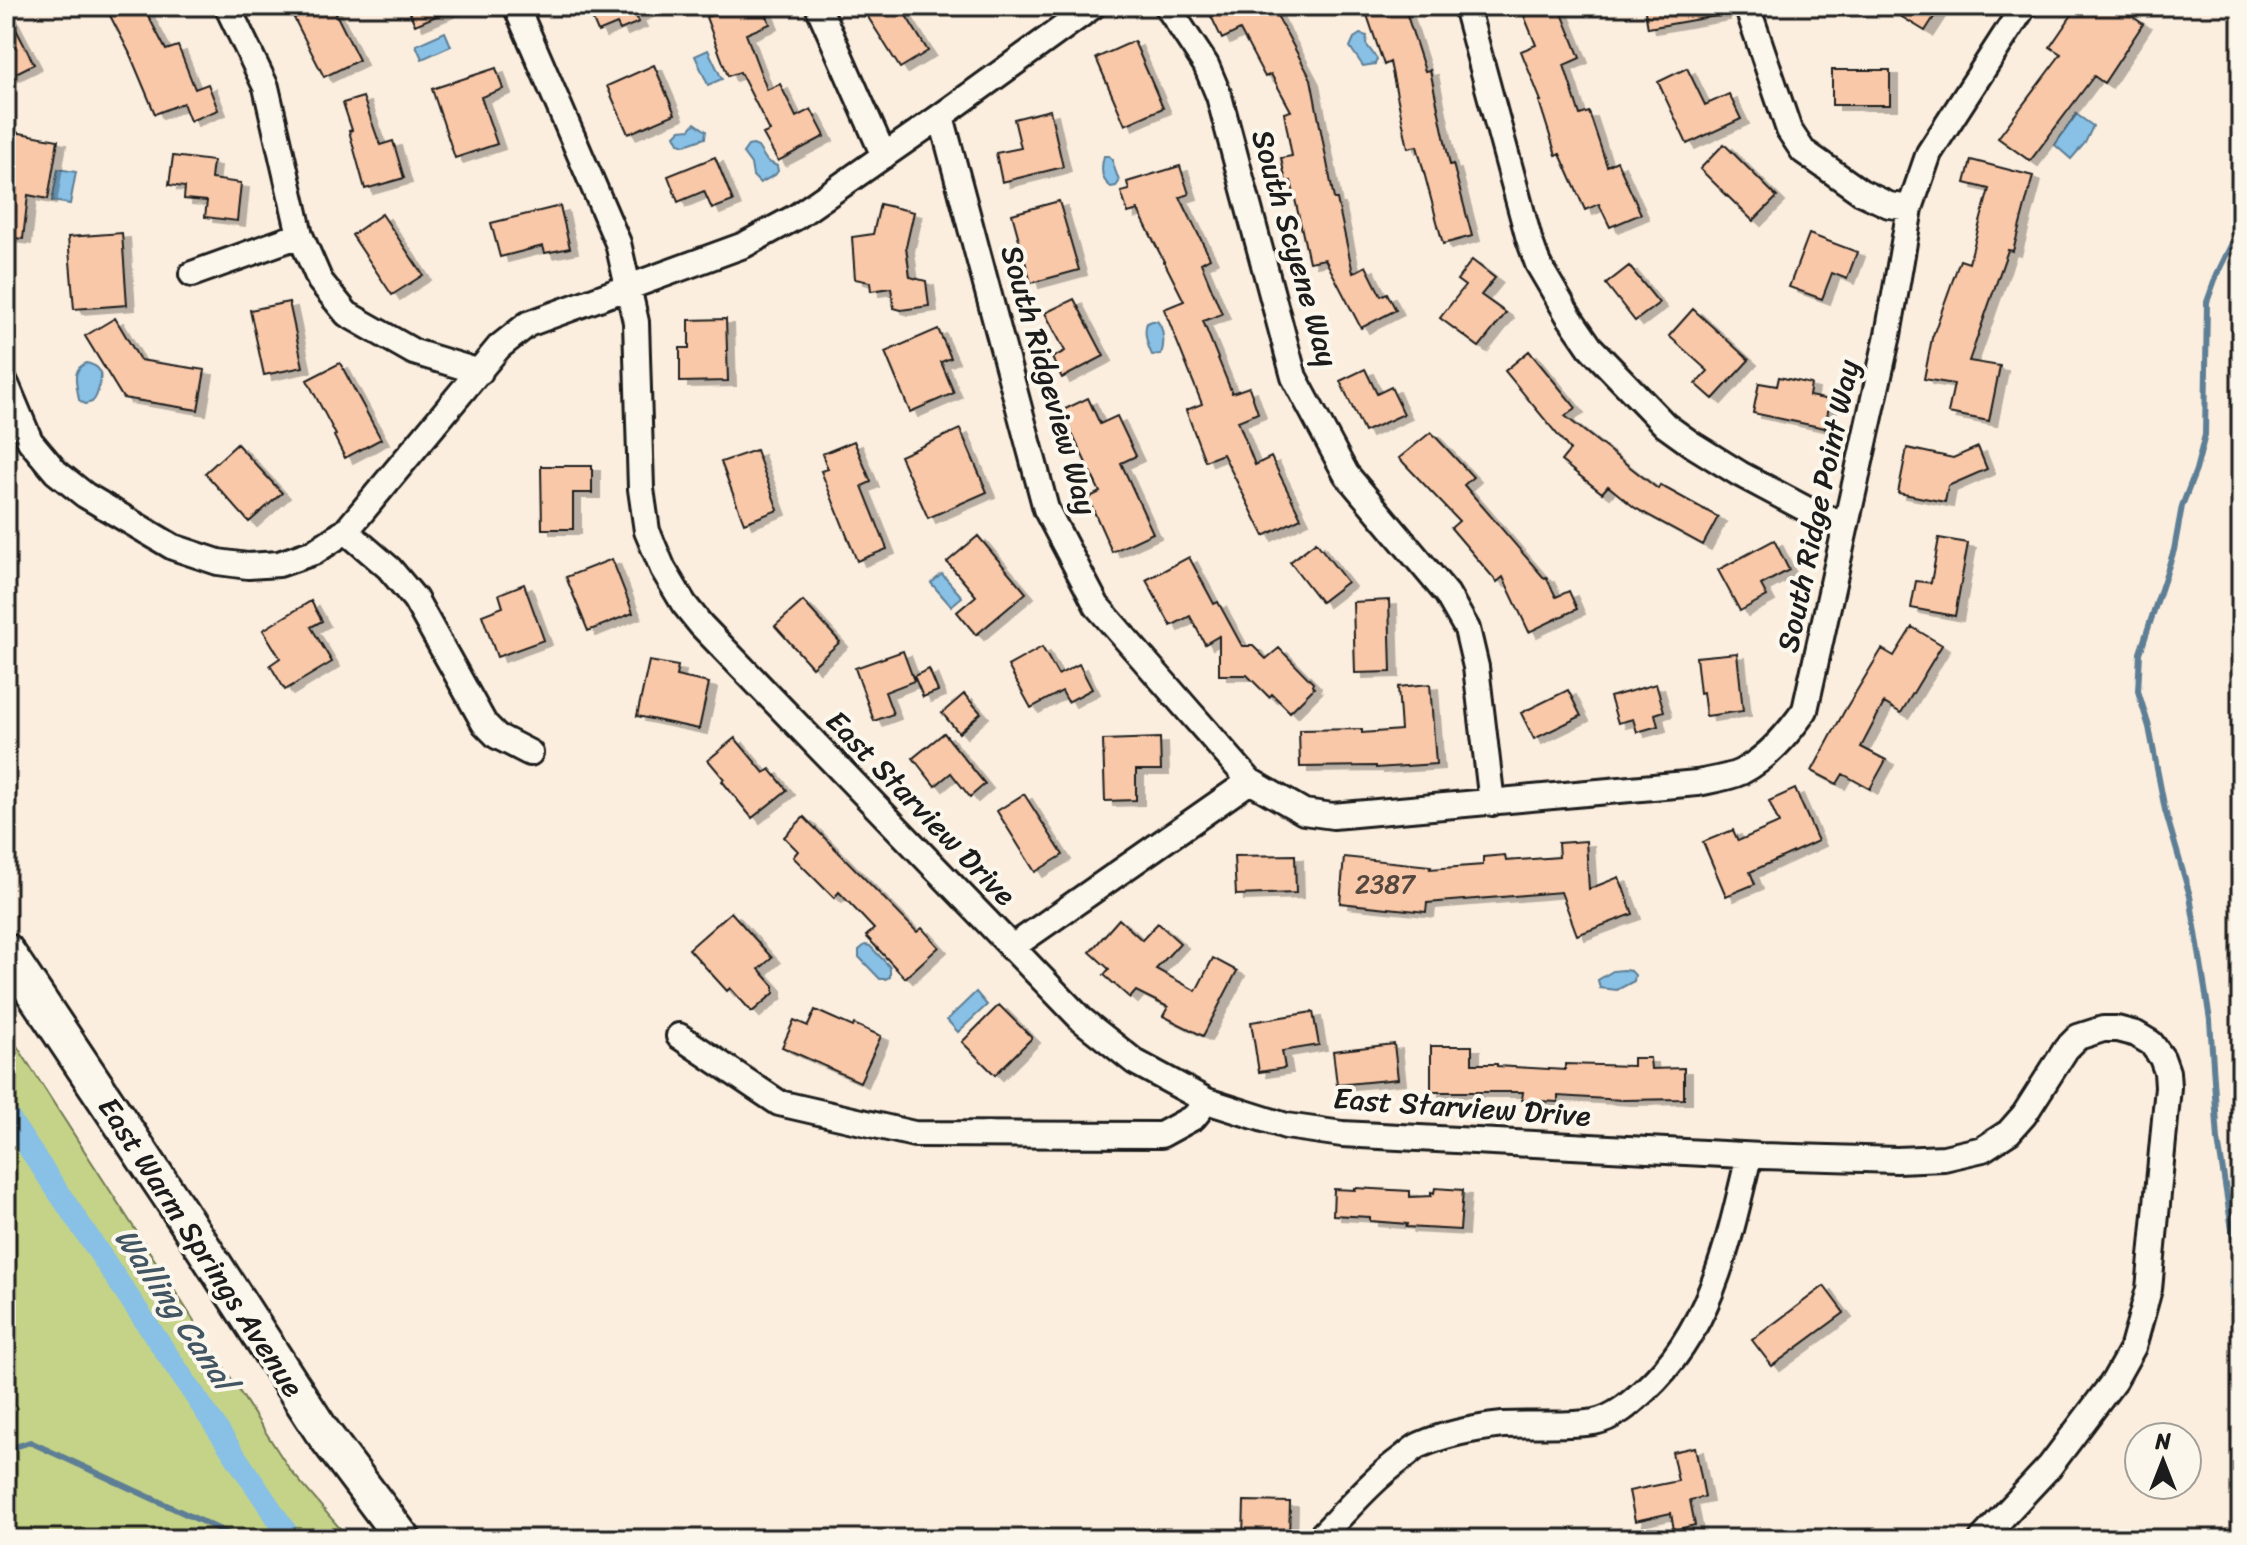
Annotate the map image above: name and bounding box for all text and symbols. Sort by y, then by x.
street label: South Scyene Way [1235,123,1355,374]
street label: South Ridgeview Way [985,239,1113,522]
street label: South Ridge Point Way [1761,354,1875,657]
street label: East Starview Drive [812,697,1030,919]
house number: 2387 [1355,861,1417,907]
street label: East Starview Drive [1332,1071,1592,1143]
street label: East Warm Springs Avenue [83,1085,319,1409]
water label: Walling Canal [99,1215,255,1409]
north arrow [2123,1421,2203,1501]
text: N [2154,1422,2171,1461]

